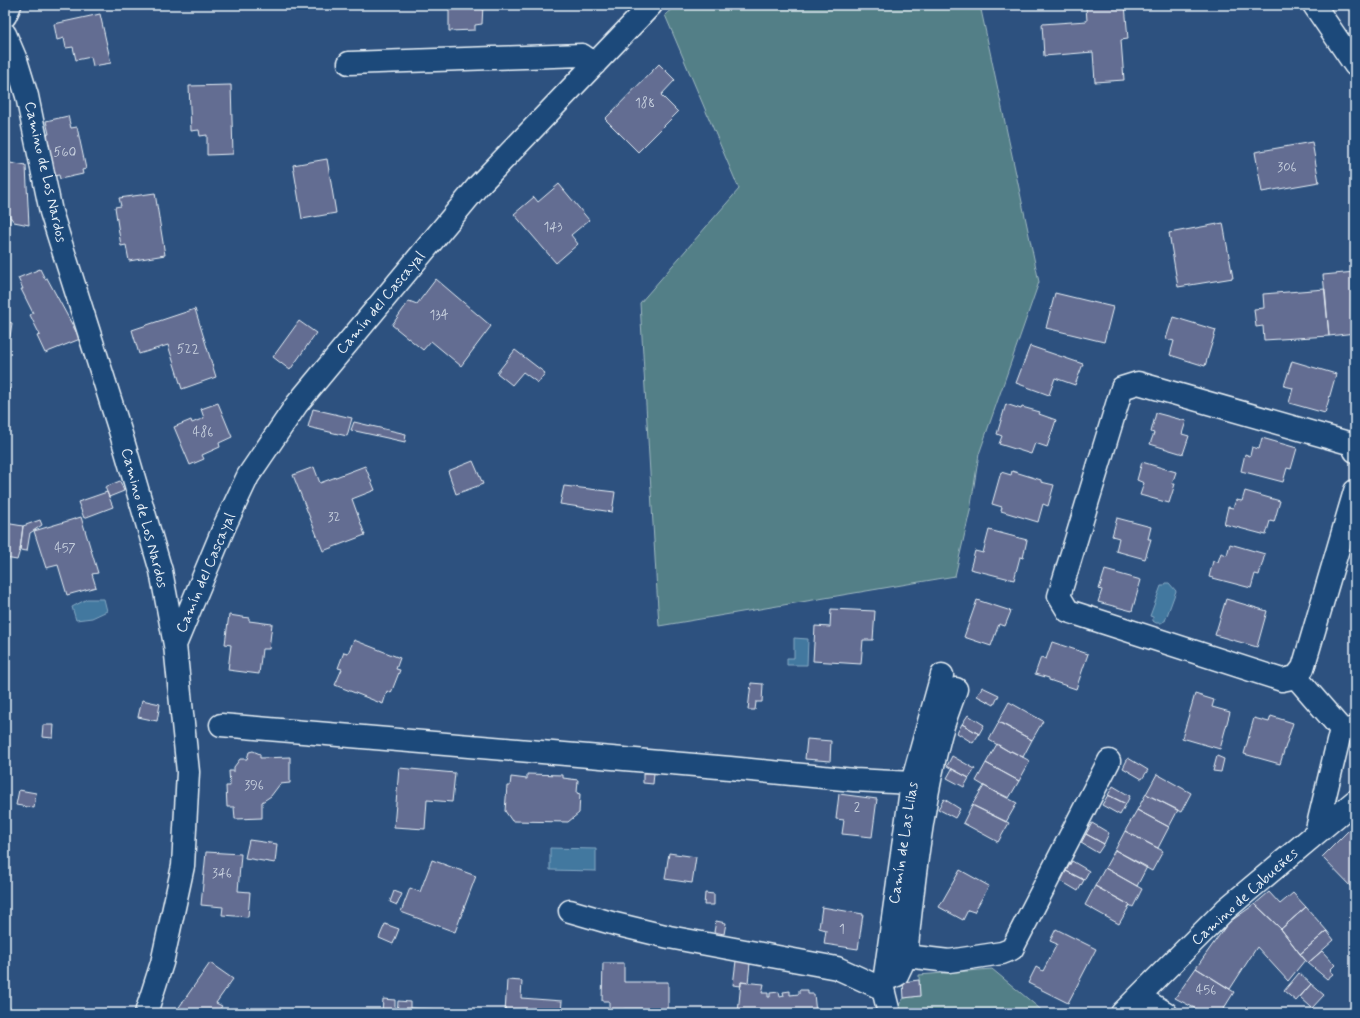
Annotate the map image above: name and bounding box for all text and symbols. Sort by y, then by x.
house number: 188 [635,95,655,112]
street label: Camino de Los Nardos [19,100,71,245]
house number: 560 [54,144,77,161]
house number: 306 [1277,159,1297,176]
house number: 143 [543,219,563,236]
street label: Camín del Cascayal [332,247,430,359]
house number: 134 [430,307,449,324]
house number: 522 [177,341,199,358]
house number: 486 [193,424,213,441]
street label: Camino de Los Nardos [116,446,172,591]
house number: 32 [328,509,341,526]
street label: Camín del Cascayal [172,510,240,636]
house number: 457 [54,540,76,557]
house number: 396 [244,777,264,794]
street label: Camín de Las Lilas [884,780,924,905]
house number: 2 [854,799,861,816]
street label: Camino de Cabueñes [1187,843,1303,950]
house number: 346 [212,865,232,882]
house number: 1 [839,921,845,938]
house number: 456 [1196,982,1216,999]

